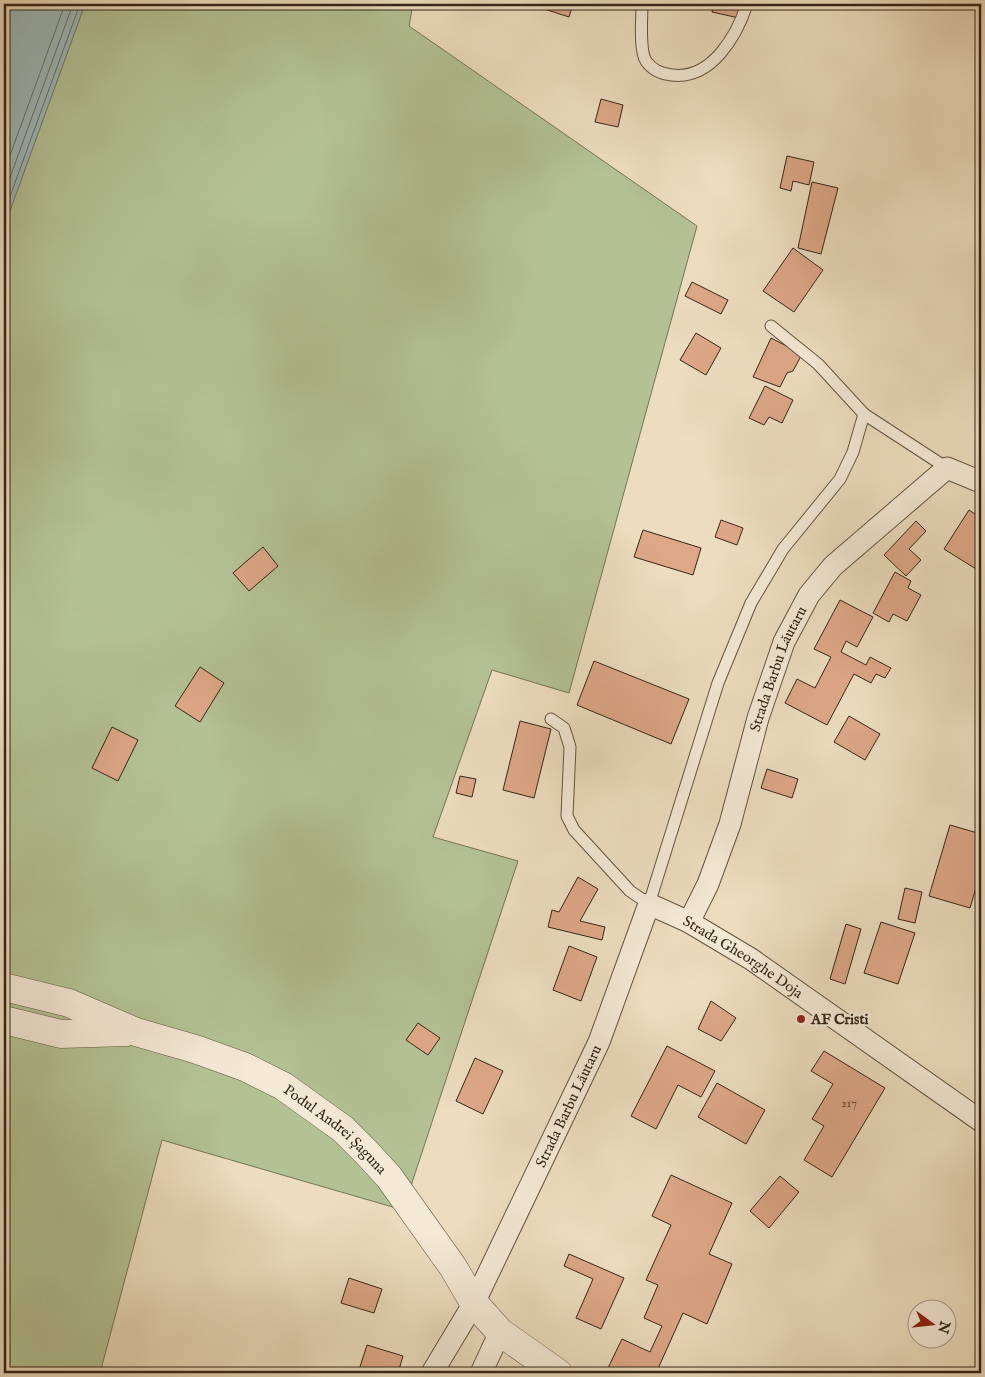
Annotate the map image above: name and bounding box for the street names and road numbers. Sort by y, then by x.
street label: Strada Barbu Lăutaru [746,603,811,734]
street label: Strada Gheorghe Doja [680,912,807,1003]
street label: Strada Barbu Lăutaru [531,1042,606,1171]
street label: Podul Andrei Șaguna [280,1080,391,1179]

